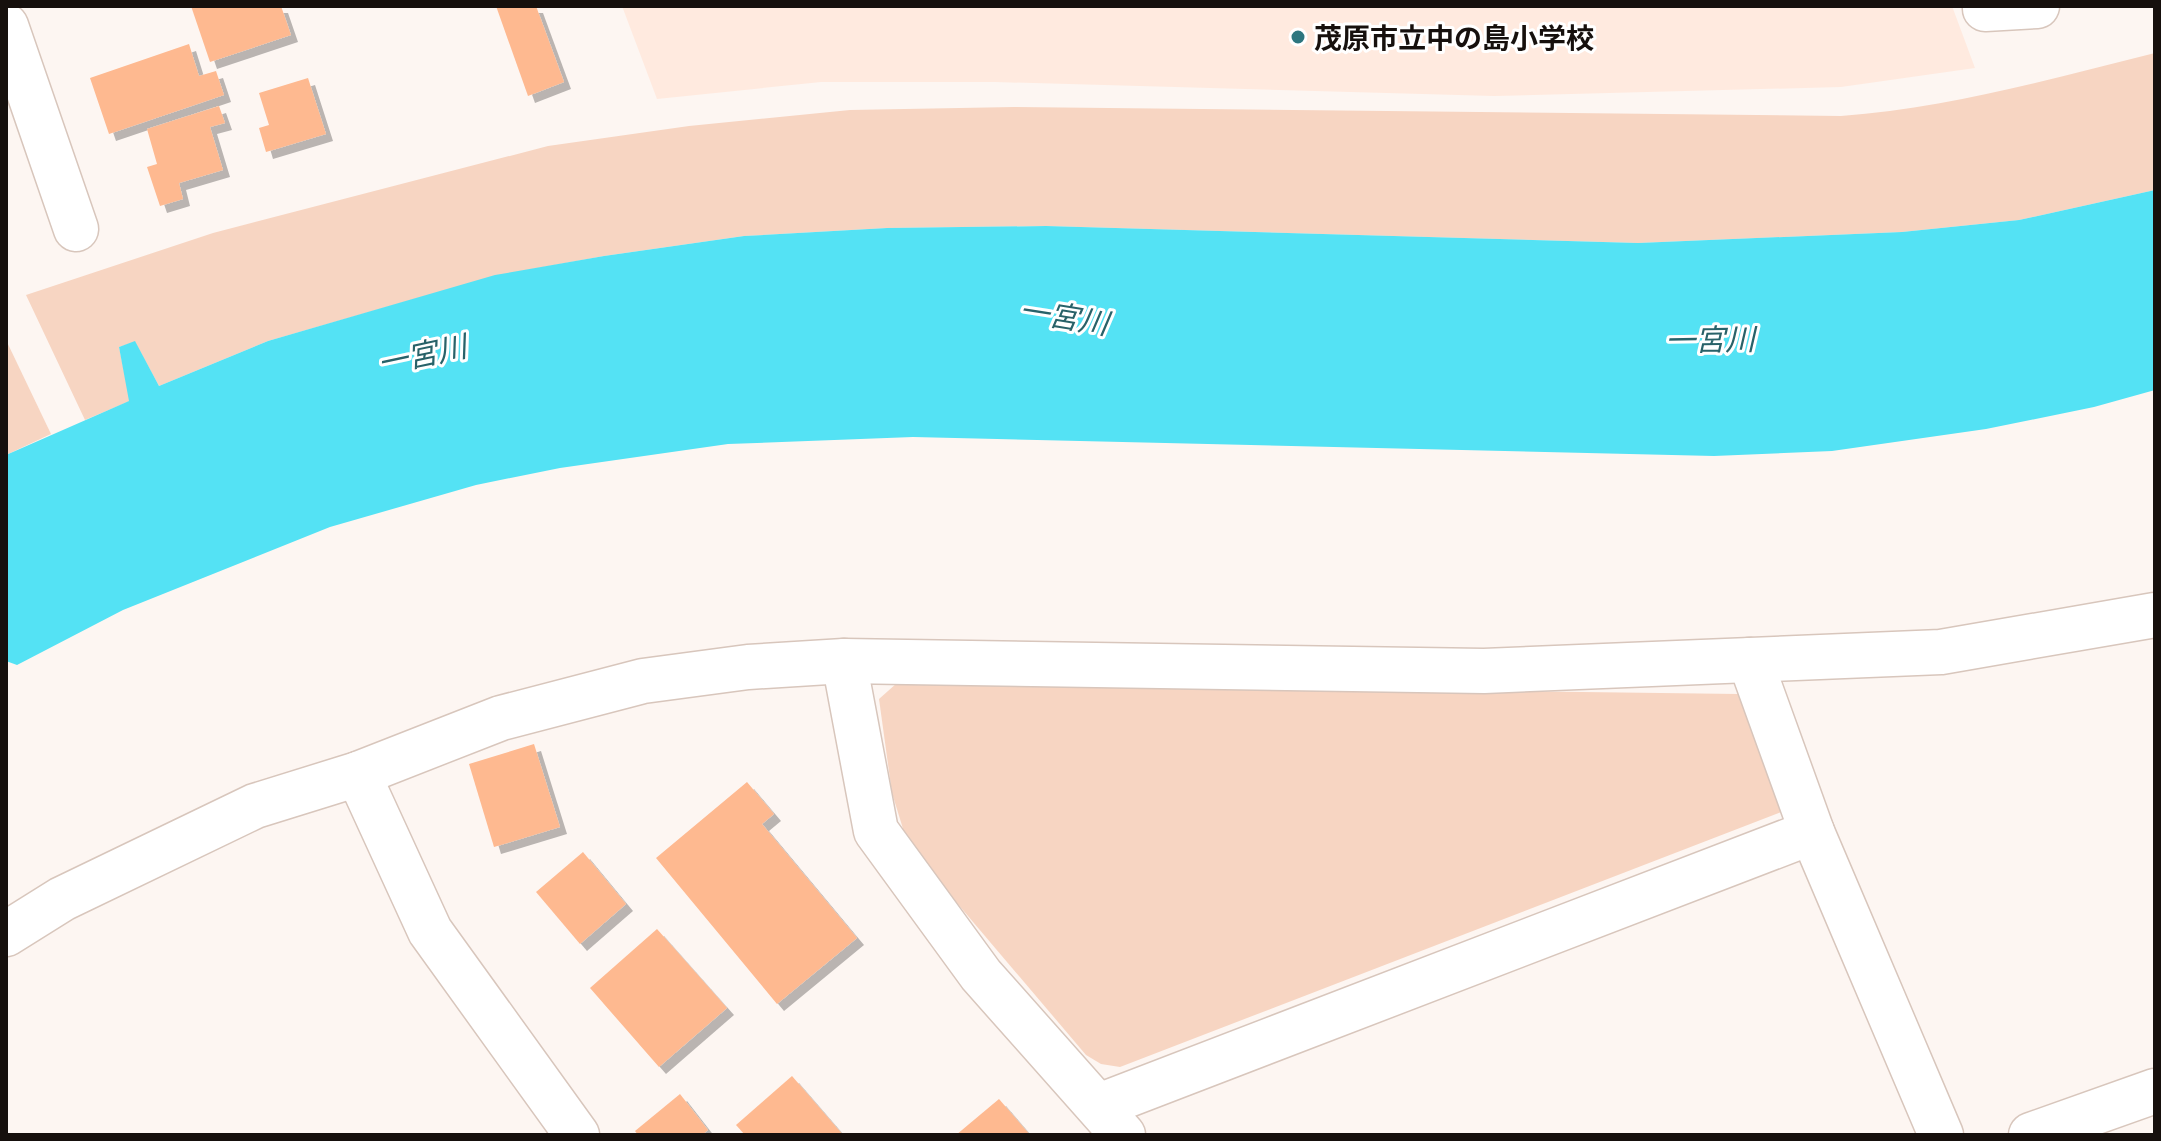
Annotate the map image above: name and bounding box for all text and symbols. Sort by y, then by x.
place label: 茂原市立中の島小学校 [1314,18,1594,56]
marker: 茂原市立中の島小学校 [1289,28,1307,46]
water label: 一宮川 [1016,289,1115,344]
water label: 一宮川 [1665,318,1758,360]
water label: 一宮川 [374,324,473,383]

